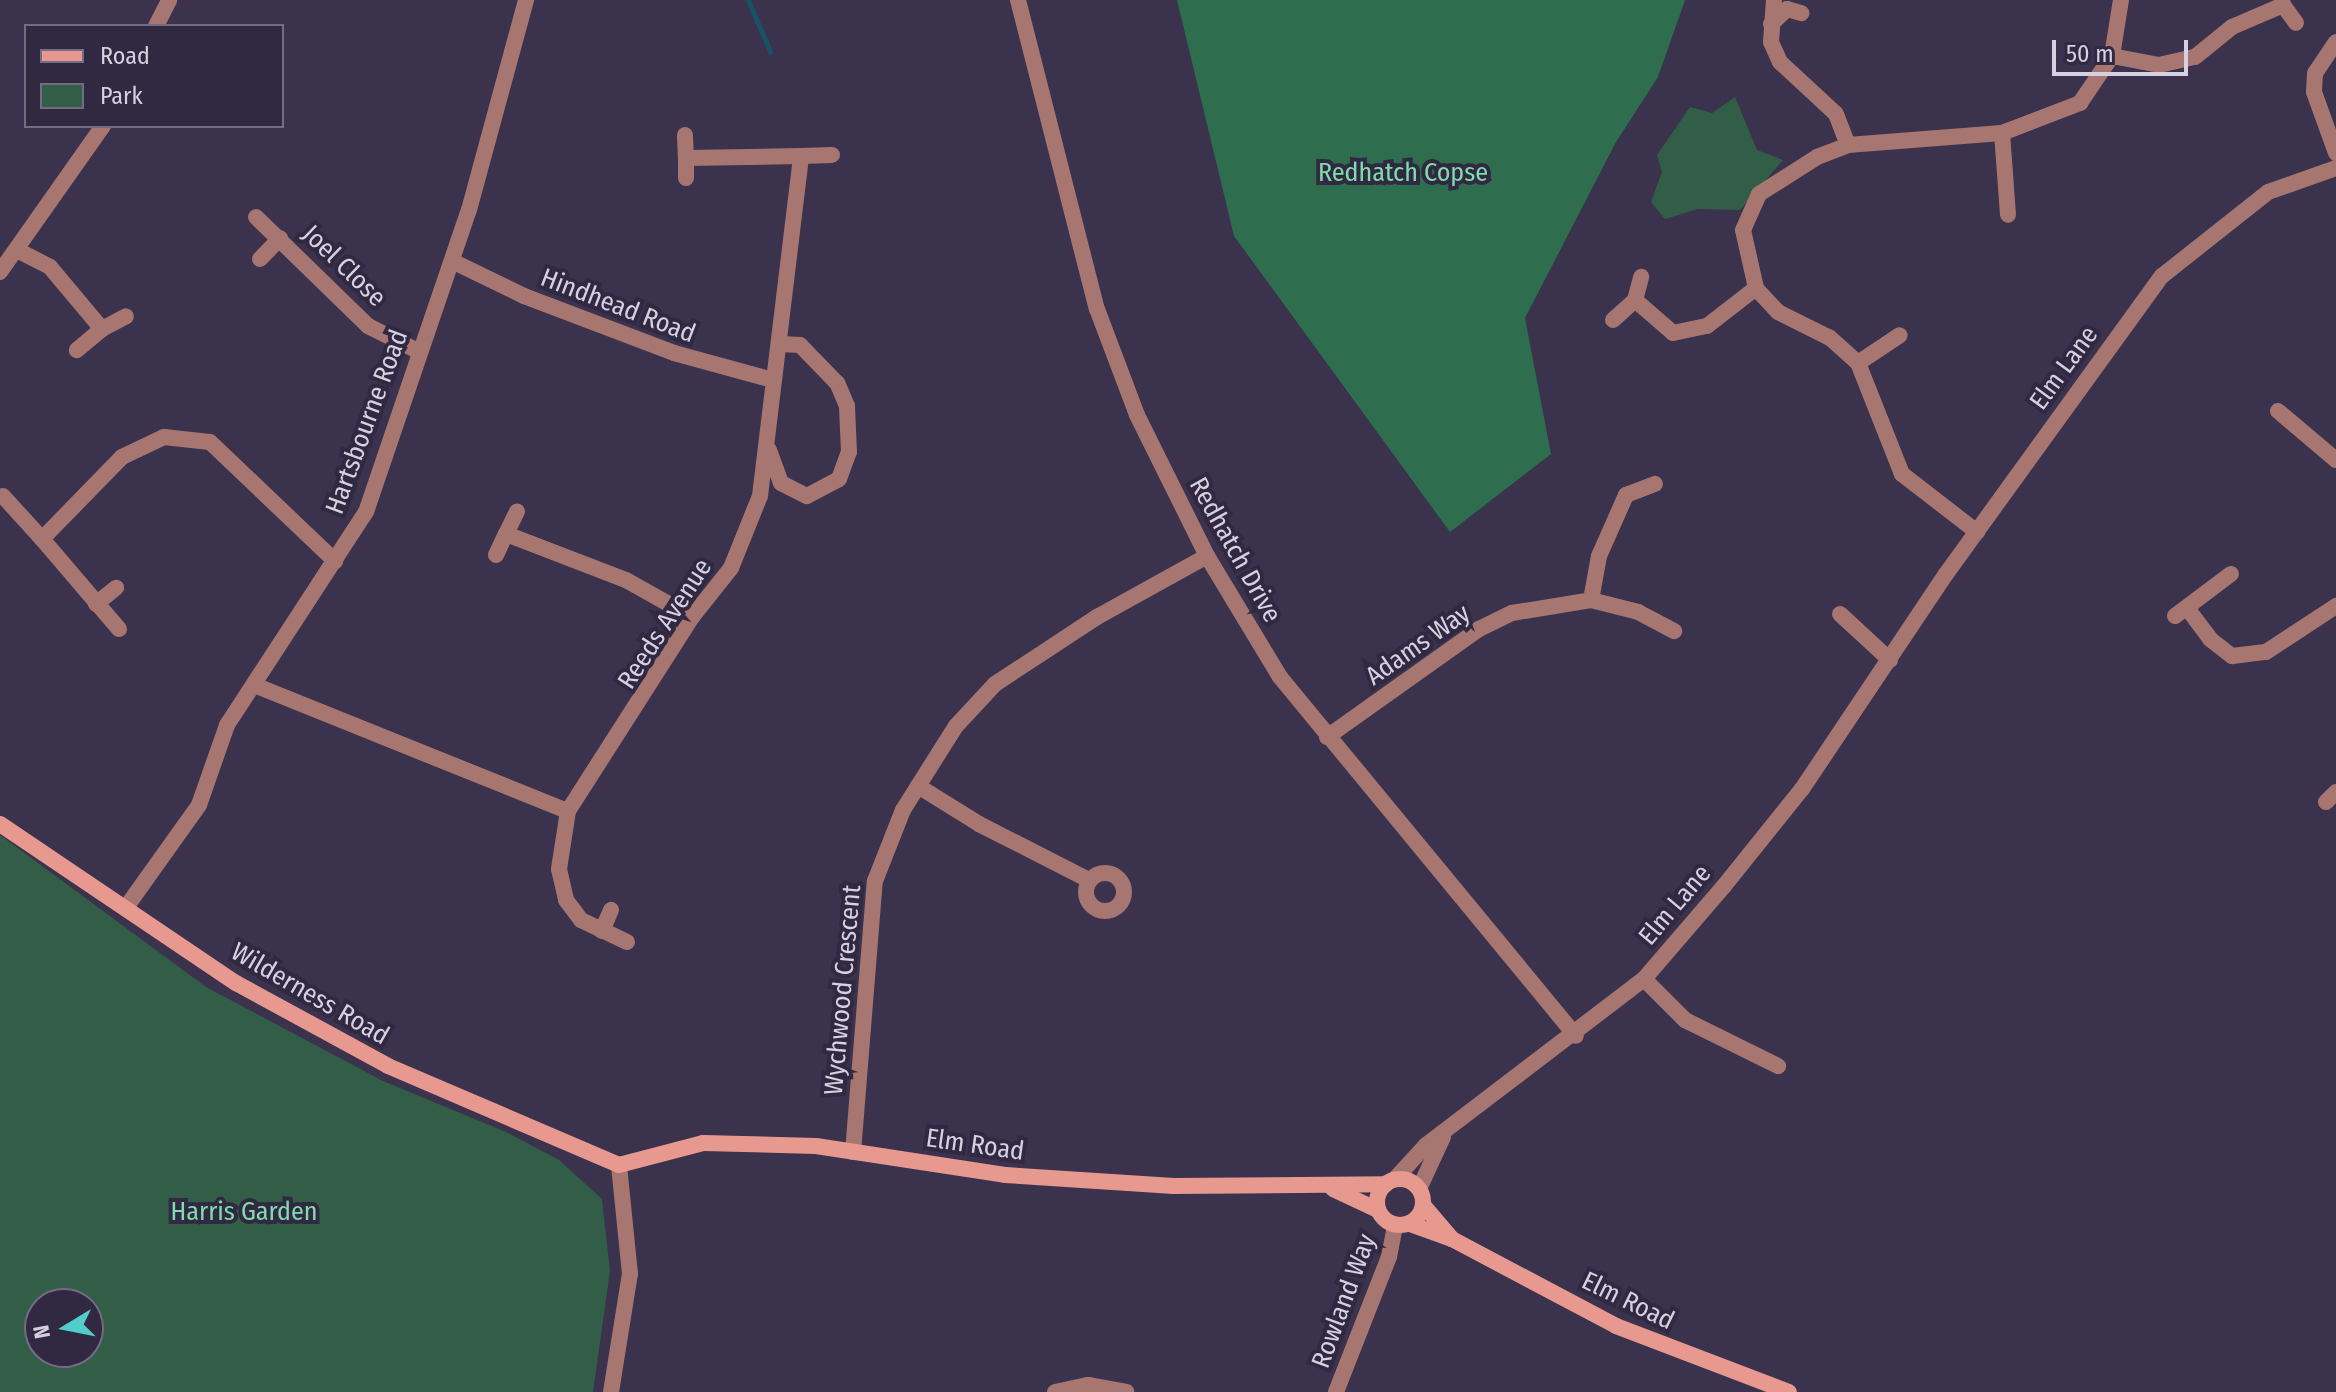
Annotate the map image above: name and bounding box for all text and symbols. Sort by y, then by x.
legend [24,24,284,128]
scale bar [2056,24,2192,74]
text: 50 m [2066,40,2114,68]
text: Road [100,42,150,70]
text: Park [100,82,143,110]
park label: Redhatch Copse [1318,157,1488,189]
street label: Joel Close [296,219,392,313]
street label: Hindhead Road [536,262,700,350]
street label: Elm Lane [2023,320,2105,416]
street label: Hartsbourne Road [319,326,415,518]
street label: Redhatch Drive [1182,472,1288,628]
street label: Reeds Avenue [611,553,719,695]
street label: Adams Way [1360,598,1476,692]
street label: Elm Lane [1632,858,1718,952]
street label: Wychwood Crescent [818,884,868,1096]
street label: Wilderness Road [226,936,394,1052]
street label: Elm Road [924,1123,1026,1167]
park label: Harris Garden [171,1196,317,1228]
street label: Rowland Way [1305,1230,1383,1372]
street label: Elm Road [1577,1265,1679,1337]
north arrow [24,1288,104,1368]
text: N [27,1323,56,1341]

